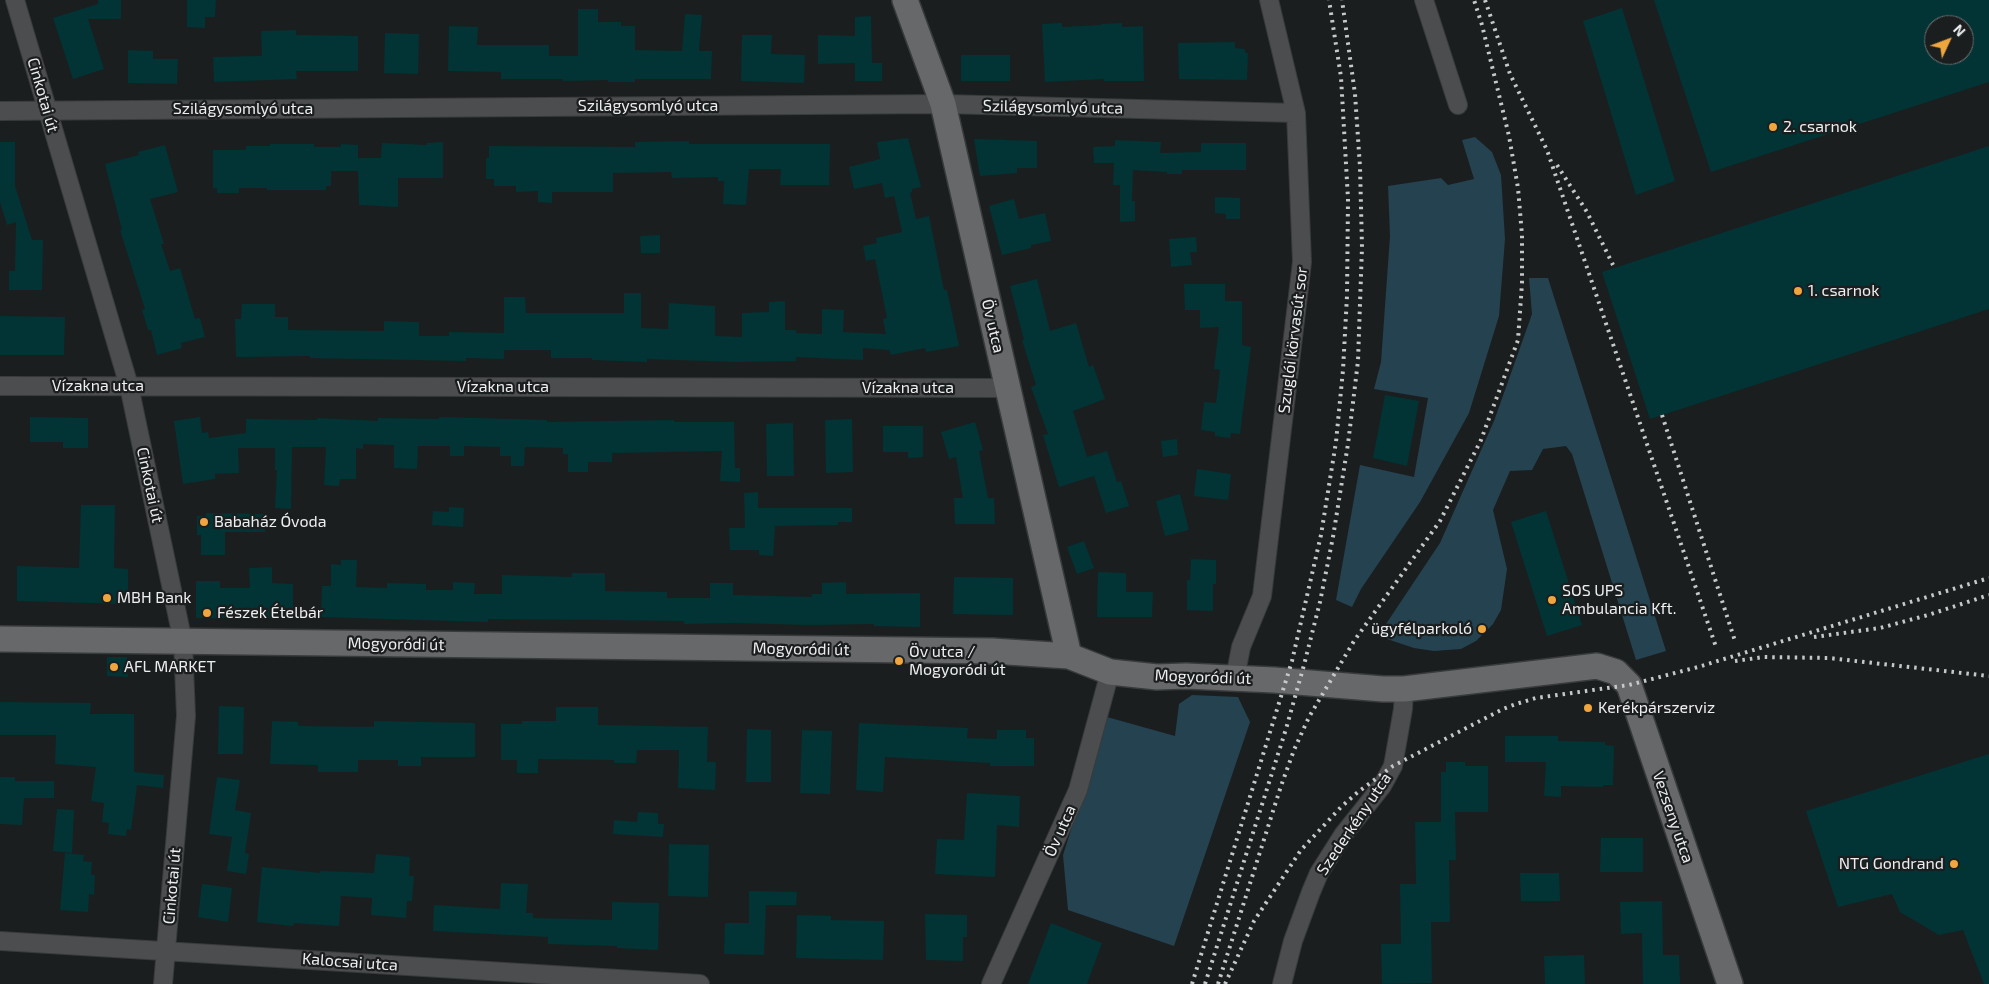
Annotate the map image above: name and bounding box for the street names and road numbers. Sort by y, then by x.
street label: Cinkotai út [23,55,63,135]
street label: Szilágysomlyó utca [578,96,718,116]
street label: Szilágysomlyó utca [983,96,1123,118]
street label: Szilágysomlyó utca [173,99,313,119]
street label: Szuglói körvasút sor [1274,266,1312,414]
street label: Öv utca [978,297,1008,355]
street label: Vízakna utca [52,376,144,396]
street label: Vízakna utca [457,377,549,397]
street label: Vízakna utca [862,378,954,398]
street label: Cinkotai út [133,445,167,525]
street label: Mogyoródi út [347,634,445,654]
street label: Mogyoródi út [752,639,850,659]
street label: Mogyoródi út [1154,666,1252,688]
street label: Szederkény utca [1313,769,1395,879]
street label: Vezseny utca [1648,769,1698,865]
street label: Öv utca [1040,802,1080,860]
street label: Cinkotai út [159,847,185,925]
street label: Kalocsai utca [301,949,399,975]

